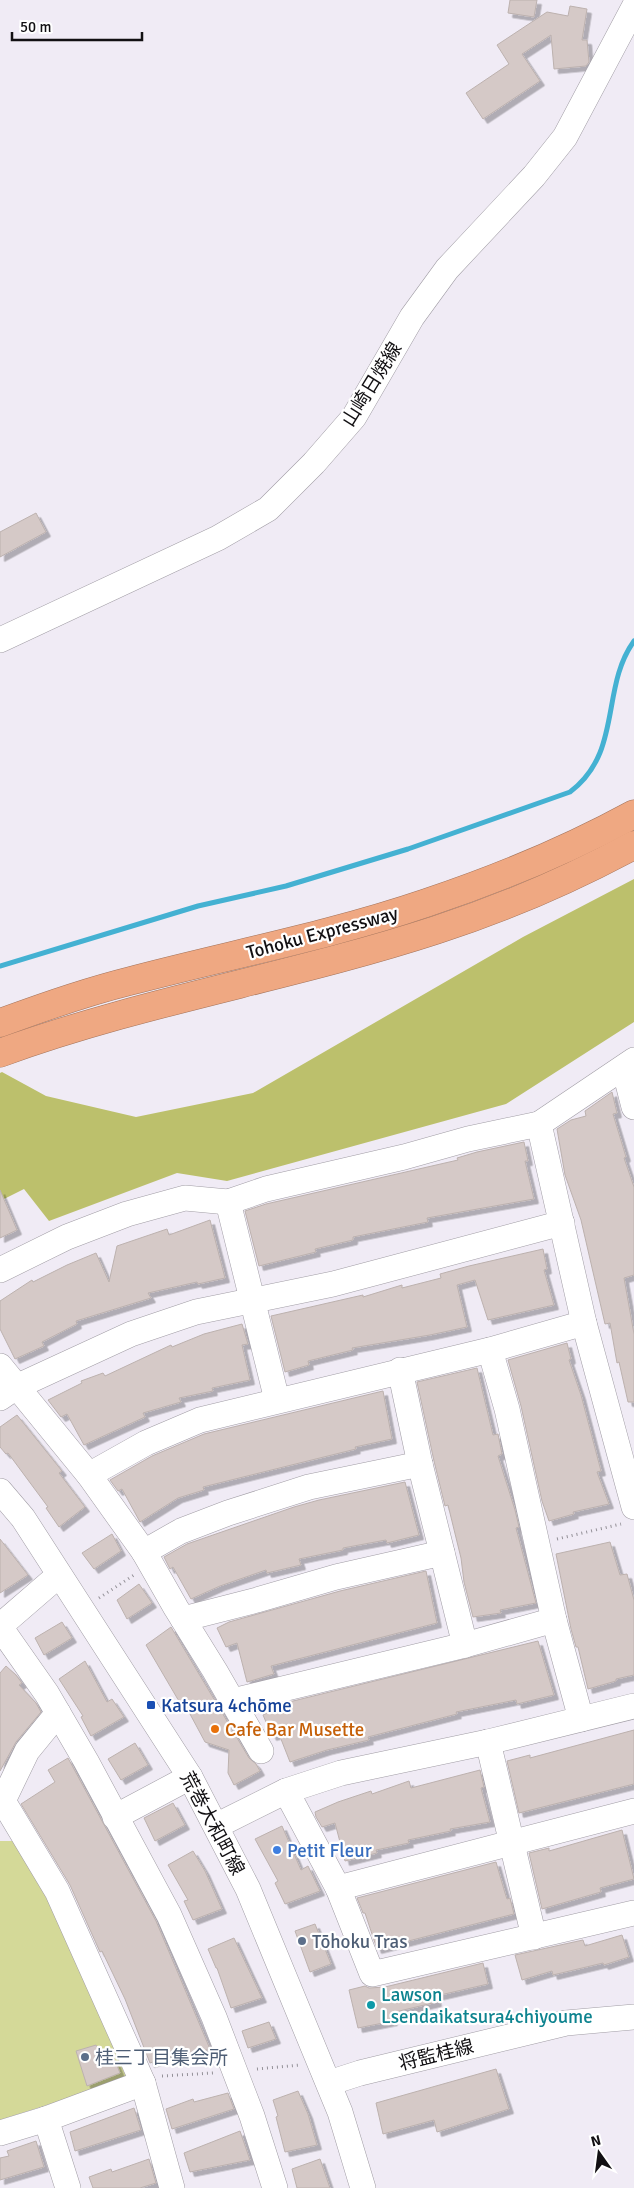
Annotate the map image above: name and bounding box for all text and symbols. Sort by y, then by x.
scale bar [12,10,142,42]
text: 50 m [20,18,51,36]
street label: 山崎日焼線 [336,338,407,431]
street label: Tohoku Expressway [244,901,401,965]
place label: Katsura 4chōme [161,1694,292,1718]
marker: Katsura 4chōme [145,1699,157,1711]
place label: Cafe Bar Musette [225,1718,364,1742]
marker: Cafe Bar Musette [209,1723,221,1735]
street label: 荒巻大和町線 [175,1768,249,1879]
place label: Petit Fleur [287,1839,372,1863]
marker: Petit Fleur [271,1844,283,1856]
place label: Tōhoku Tras [312,1930,408,1954]
marker: Tōhoku Tras [296,1935,308,1947]
place label: Lawson Lsendaikatsura4chiyoume [381,1983,593,2029]
marker: Lawson Lsendaikatsura4chiyoume [365,1999,377,2011]
street label: 将監桂線 [396,2034,476,2076]
place label: 桂三丁目集会所 [95,2046,228,2070]
marker: 桂三丁目集会所 [79,2051,91,2063]
north arrow [574,2128,624,2178]
text: N [589,2131,603,2150]

